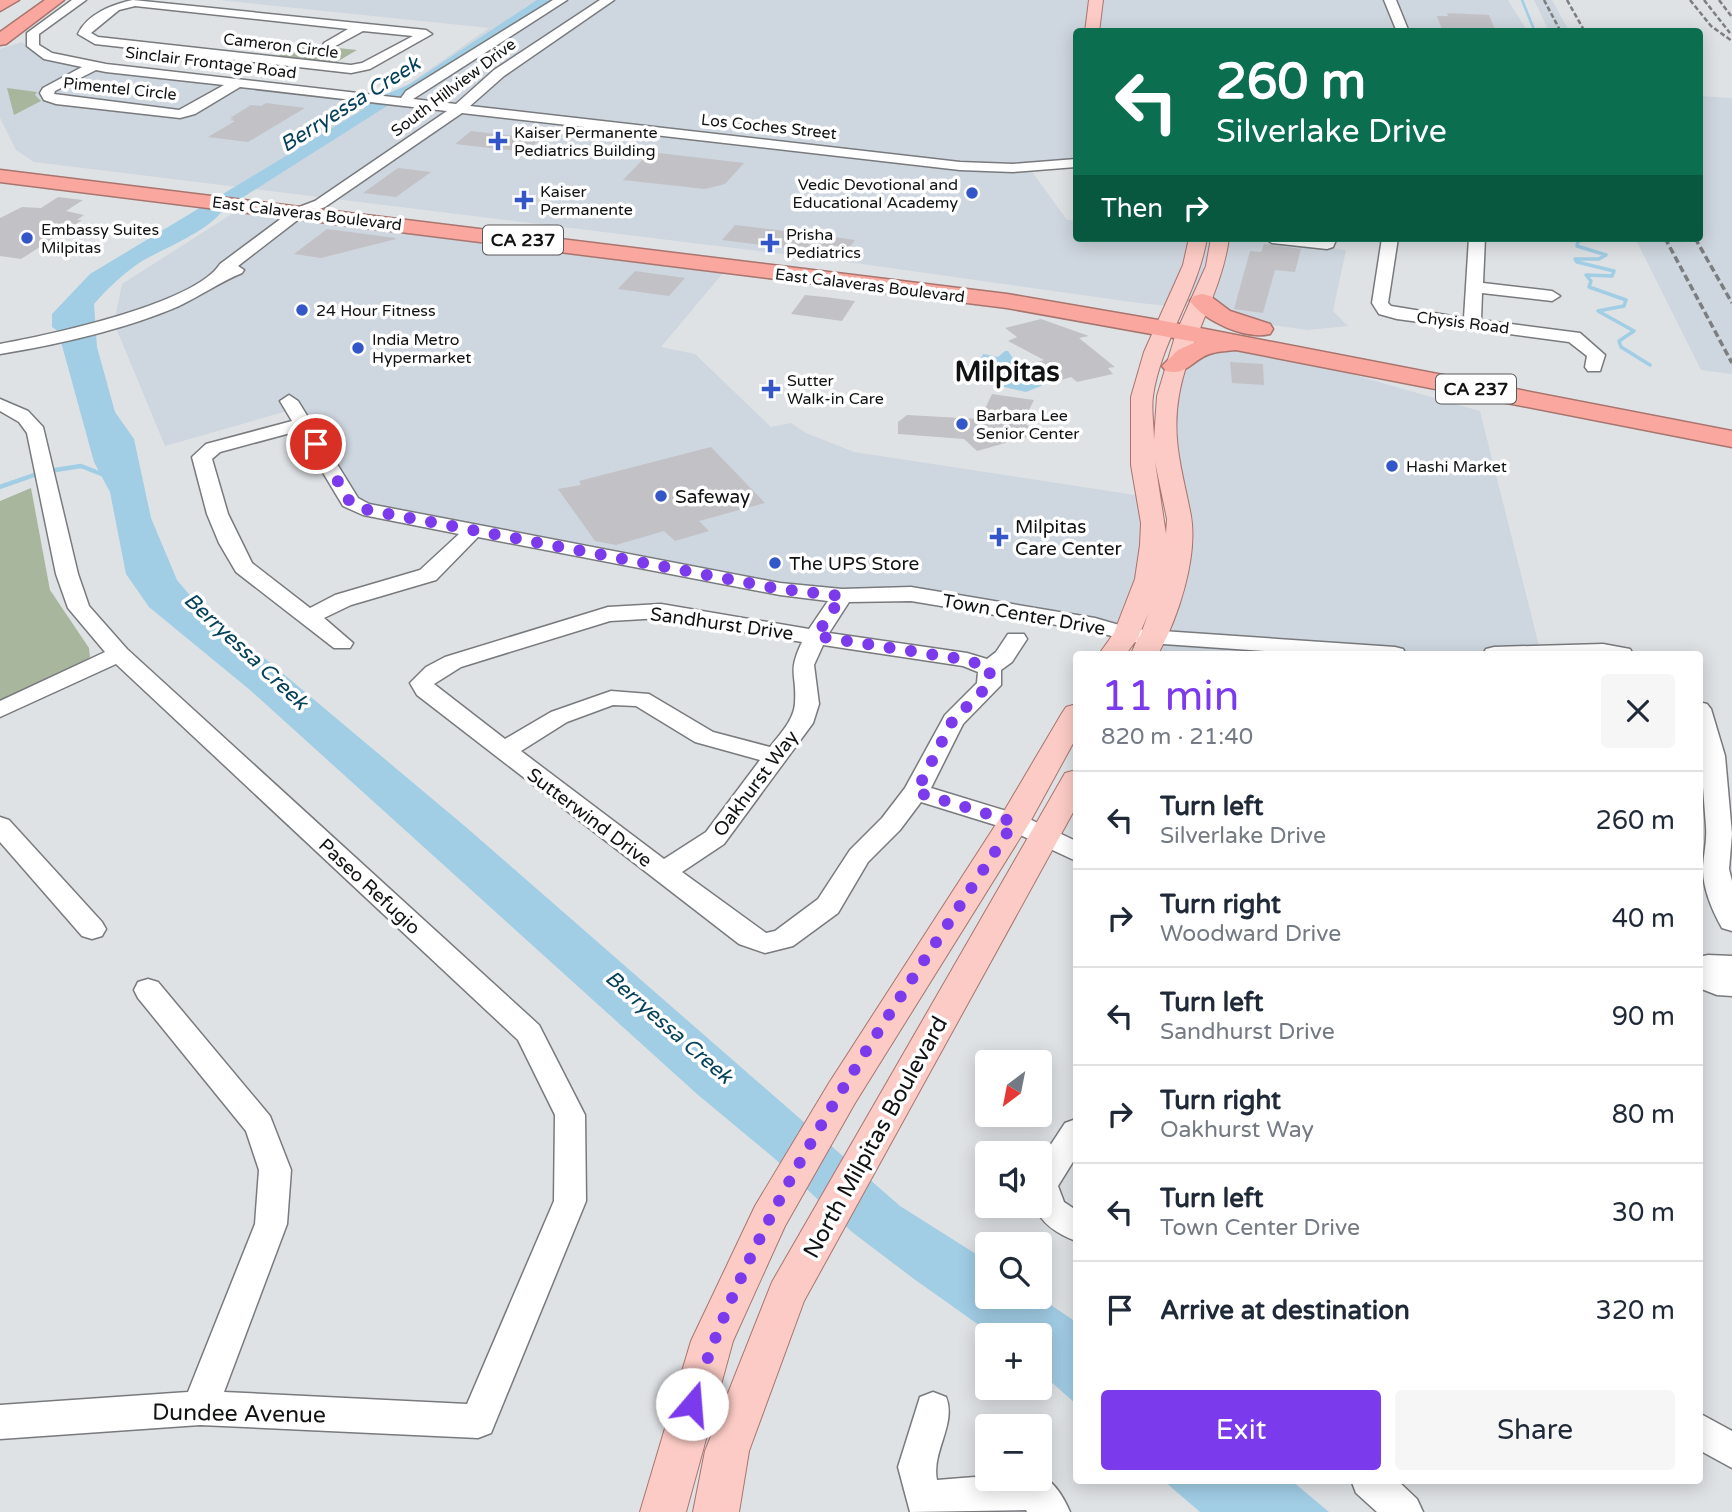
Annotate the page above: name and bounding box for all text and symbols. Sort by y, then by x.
street label: Cameron Circle [222,29,340,63]
street label: South Hillview Drive [387,34,520,141]
street label: Sinclair Frontage Road [124,43,298,83]
water label: Berryessa Creek [276,51,426,157]
text: 260 m [1216,53,1366,112]
icon: left [1101,56,1192,147]
street label: Pimentel Circle [62,73,177,105]
street label: Los Coches Street [700,110,838,144]
text: Silverlake Drive [1216,113,1447,151]
place label: Kaiser Permanente Pediatrics Building [514,123,658,161]
marker: Kaiser Permanente Pediatrics Building [488,131,508,151]
place label: Vedic Devotional and Educational Academy [793,175,958,213]
place label: Kaiser Permanente [540,182,633,220]
marker: Vedic Devotional and Educational Academy [964,185,980,201]
icon: right [1177,189,1215,227]
marker: Kaiser Permanente [514,190,534,210]
street label: East Calaveras Boulevard [211,192,403,236]
text: Then [1101,193,1163,224]
place label: Embassy Suites Milpitas [41,220,159,258]
place label: Prisha Pediatrics [786,225,861,263]
road number: CA 237 [483,226,563,254]
marker: Embassy Suites Milpitas [19,230,35,246]
marker: Prisha Pediatrics [760,233,780,253]
street label: East Calaveras Boulevard [774,264,966,308]
place label: 24 Hour Fitness [316,301,436,321]
marker: 24 Hour Fitness [294,302,310,318]
street label: Chysis Road [1415,307,1510,339]
place label: India Metro Hypermarket [372,330,471,368]
marker: India Metro Hypermarket [350,340,366,356]
district label: Milpitas [954,355,1060,389]
place label: Sutter Walk-in Care [787,371,884,409]
road number: CA 237 [1436,374,1516,404]
marker: Sutter Walk-in Care [761,379,781,399]
place label: Barbara Lee Senior Center [976,406,1080,444]
pin [286,414,346,474]
marker: Barbara Lee Senior Center [954,416,970,432]
icon: arrive [297,425,335,463]
place label: Hashi Market [1406,457,1507,477]
marker: Hashi Market [1384,458,1400,474]
place label: Safeway [675,486,750,508]
marker: Safeway [653,488,669,504]
place label: Milpitas Care Center [1015,516,1122,560]
marker: Milpitas Care Center [989,527,1009,547]
place label: The UPS Store [789,553,919,575]
marker: The UPS Store [767,555,783,571]
water label: Berryessa Creek [179,588,314,716]
street label: Town Center Drive [941,590,1107,640]
street label: Sandhurst Drive [649,603,795,645]
text: 11 min [1101,671,1239,722]
button: close [1601,674,1675,748]
text: 820 m · 21:40 [1101,723,1253,751]
street label: Oakhurst Way [709,726,803,841]
street label: Sutterwind Drive [523,764,656,872]
text: Turn left [1160,791,1263,822]
icon: left [1101,801,1139,839]
text: 260 m [1595,805,1675,836]
text: Silverlake Drive [1160,822,1326,850]
street label: Paseo Refugio [314,834,425,939]
text: Turn right [1160,889,1281,920]
icon: right [1101,899,1139,937]
text: 40 m [1612,903,1675,934]
text: Woodward Drive [1160,920,1341,948]
water label: Berryessa Creek [600,965,739,1090]
text: Turn left [1160,987,1263,1018]
icon: left [1101,997,1139,1035]
text: 90 m [1612,1001,1675,1032]
street label: North Milpitas Boulevard [798,1012,954,1263]
text: Sandhurst Drive [1160,1018,1335,1046]
north arrow [975,1050,1052,1127]
map controls [975,1050,1052,1491]
text: Turn right [1160,1085,1281,1116]
icon: right [1101,1095,1139,1133]
text: 80 m [1612,1099,1675,1130]
text: Oakhurst Way [1160,1116,1314,1144]
button: sound [975,1141,1052,1218]
text: Turn left [1160,1183,1263,1214]
icon: left [1101,1193,1139,1231]
text: 30 m [1612,1197,1675,1228]
text: Town Center Drive [1160,1214,1360,1242]
button: search [975,1232,1052,1309]
icon: arrive [1101,1291,1139,1329]
text: Arrive at destination [1160,1295,1410,1326]
text: 320 m [1595,1295,1675,1326]
button: + [975,1323,1052,1400]
position arrow [655,1367,729,1441]
button: Exit [1101,1390,1381,1470]
button: Share [1395,1390,1675,1470]
street label: Dundee Avenue [152,1398,326,1430]
button: − [975,1414,1052,1491]

